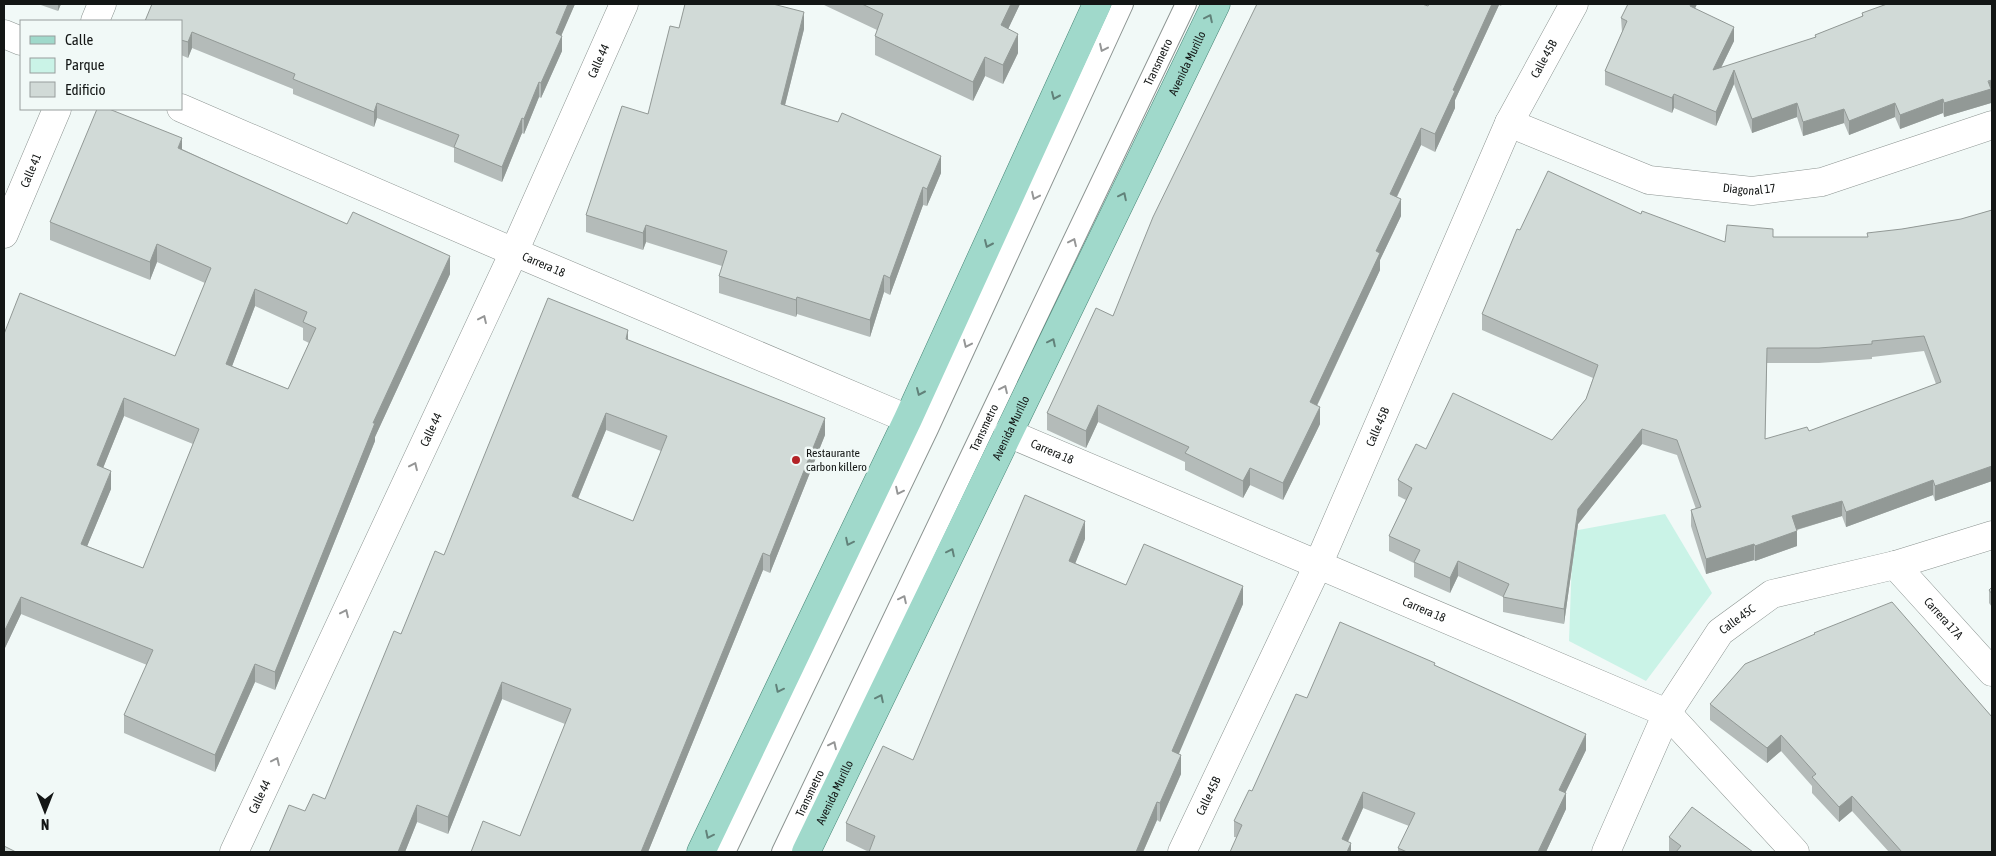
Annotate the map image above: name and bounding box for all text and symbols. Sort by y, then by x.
one-way arrow [1203,14,1214,23]
legend [20,20,182,110]
street label: Avenida Murillo [1166,29,1209,98]
text: Calle [65,31,94,48]
street label: Transmetro [1141,36,1176,88]
street label: Calle 45B [1528,37,1560,81]
street label: Calle 44 [585,42,612,80]
one-way arrow [1098,43,1109,52]
text: Parque [65,56,105,73]
text: Edificio [65,81,106,98]
one-way arrow [1051,91,1061,100]
street label: Calle 41 [18,151,44,190]
street label: Diagonal 17 [1722,181,1777,198]
one-way arrow [1031,191,1041,200]
one-way arrow [1117,192,1127,201]
one-way arrow [1067,238,1077,247]
one-way arrow [983,239,994,248]
street label: Carrera 18 [520,249,568,280]
one-way arrow [476,315,487,324]
one-way arrow [1046,338,1057,347]
one-way arrow [963,339,974,348]
one-way arrow [997,385,1008,394]
one-way arrow [916,387,927,396]
street label: Avenida Murillo [990,393,1033,462]
street label: Transmetro [967,402,1001,453]
street label: Calle 45B [1363,405,1392,449]
street label: Calle 44 [417,410,445,449]
street label: Carrera 18 [1029,436,1076,467]
place label: Restaurante carbon killero [806,446,867,474]
marker: Restaurante carbon killero [790,454,802,466]
one-way arrow [408,462,418,471]
one-way arrow [894,486,905,495]
one-way arrow [845,537,855,546]
one-way arrow [945,548,955,557]
street label: Carrera 18 [1400,594,1448,625]
one-way arrow [897,595,907,604]
street label: Carrera 17A [1921,595,1966,642]
street label: Calle 45C [1717,601,1758,637]
one-way arrow [339,609,349,618]
one-way arrow [775,683,785,692]
one-way arrow [874,694,885,703]
one-way arrow [827,741,837,750]
one-way arrow [270,757,280,766]
street label: Avenida Murillo [813,758,856,827]
street label: Transmetro [793,767,827,819]
street label: Calle 45B [1193,774,1224,818]
street label: Calle 44 [246,777,274,816]
north arrow [20,786,70,836]
text: N [41,816,49,832]
one-way arrow [705,830,715,839]

